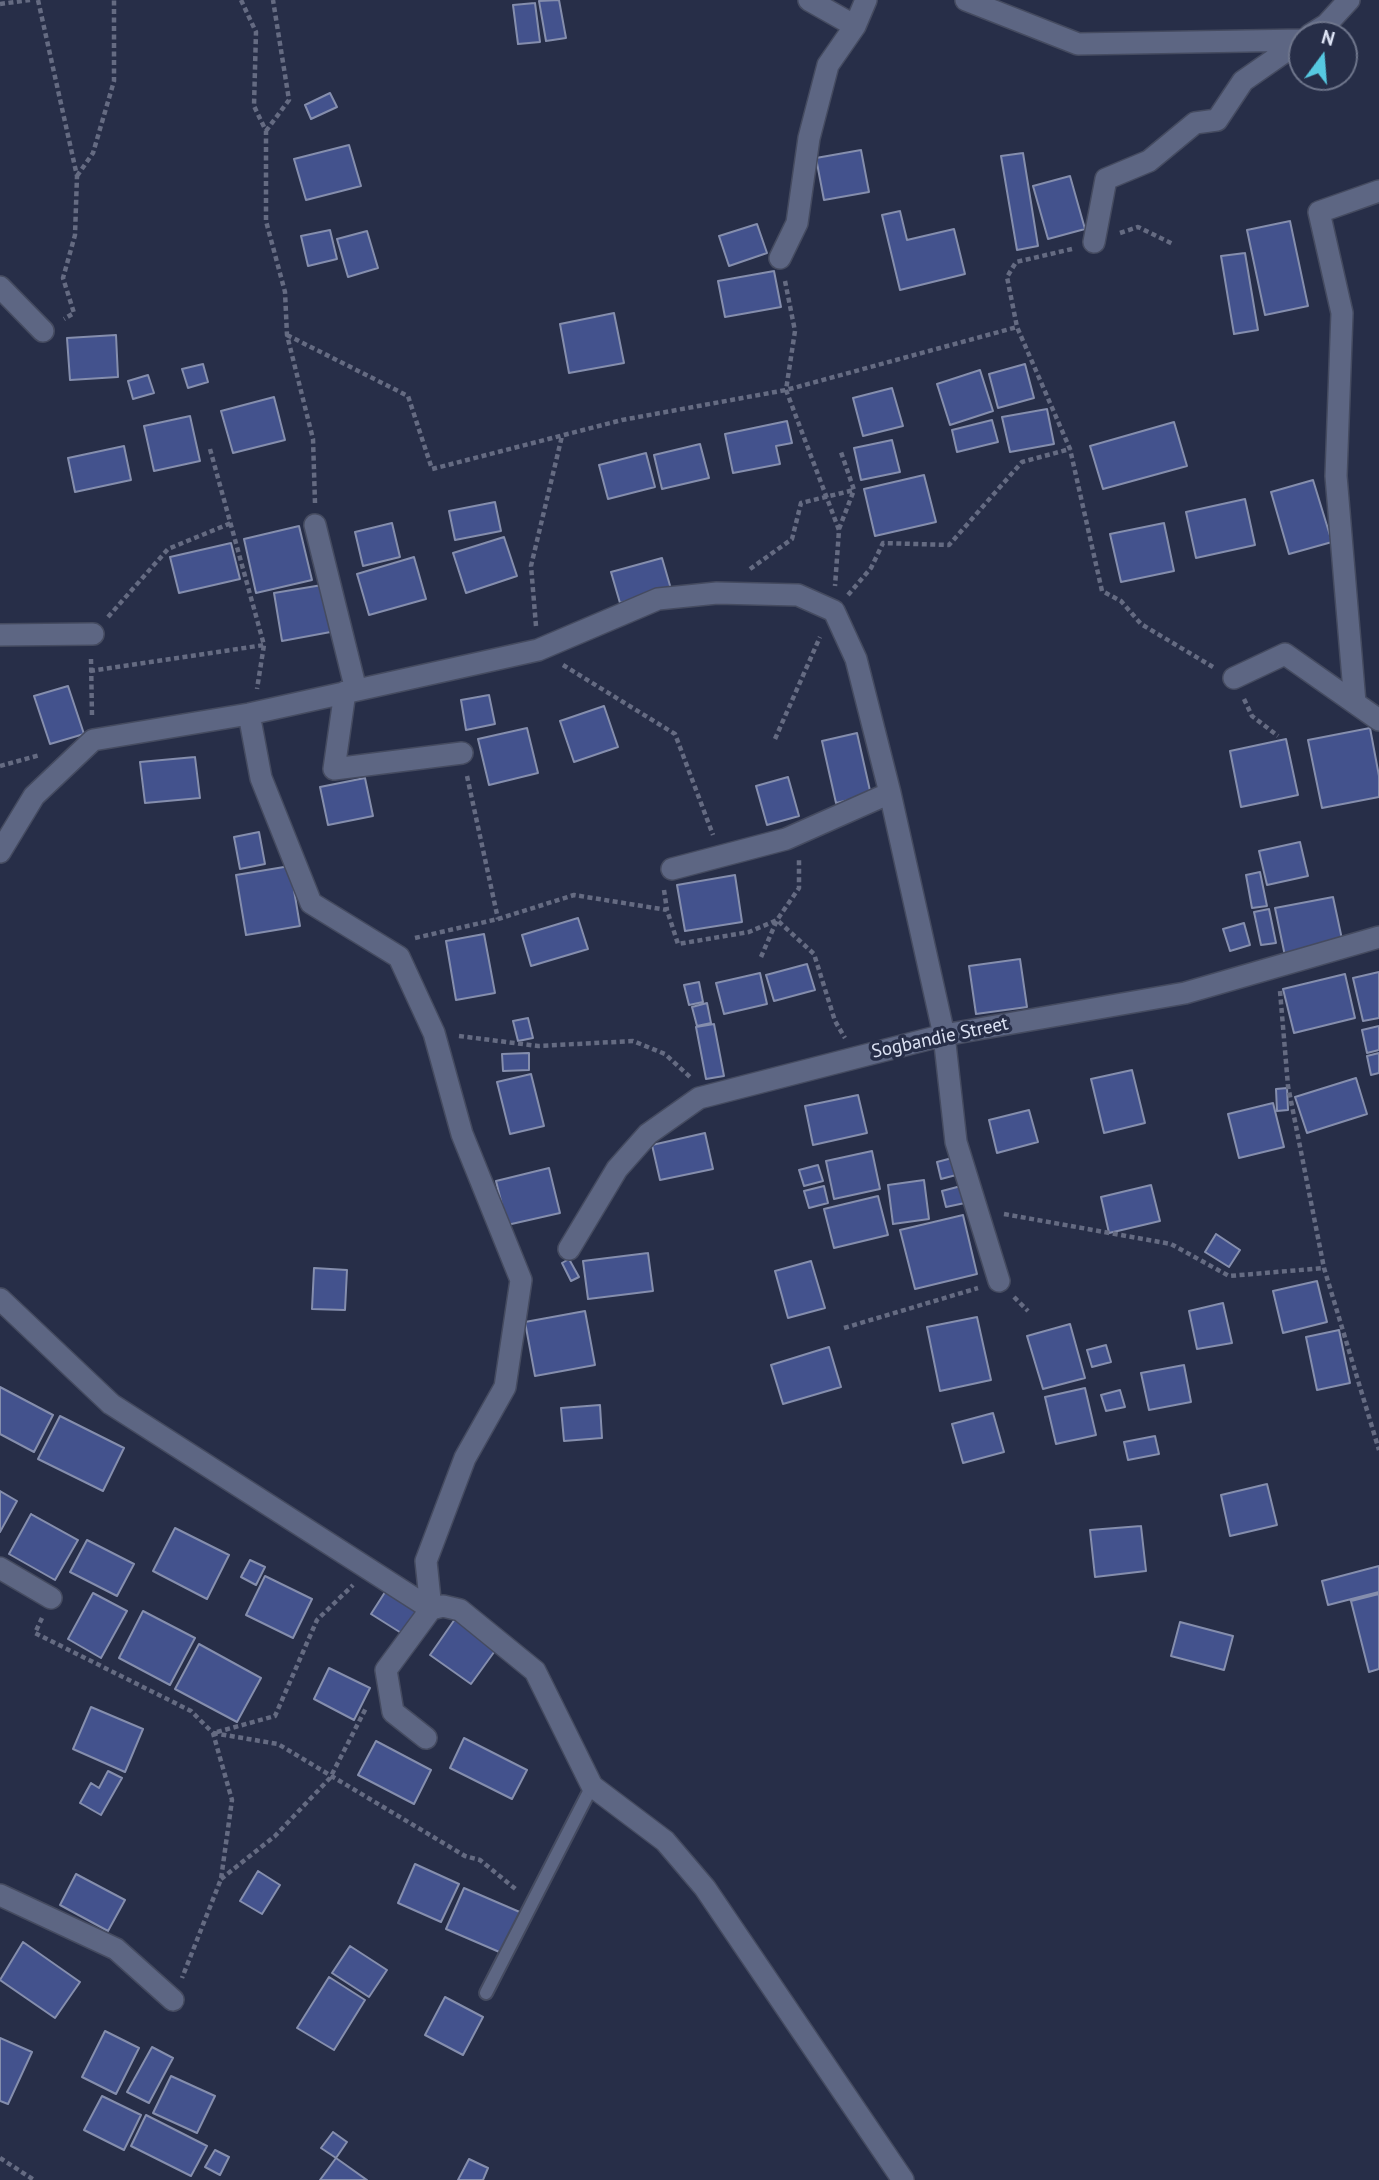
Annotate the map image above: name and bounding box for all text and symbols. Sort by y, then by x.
north arrow [1288,21,1358,91]
text: N [1319,24,1338,51]
street label: Sogbandie Street [870,1012,1010,1064]

